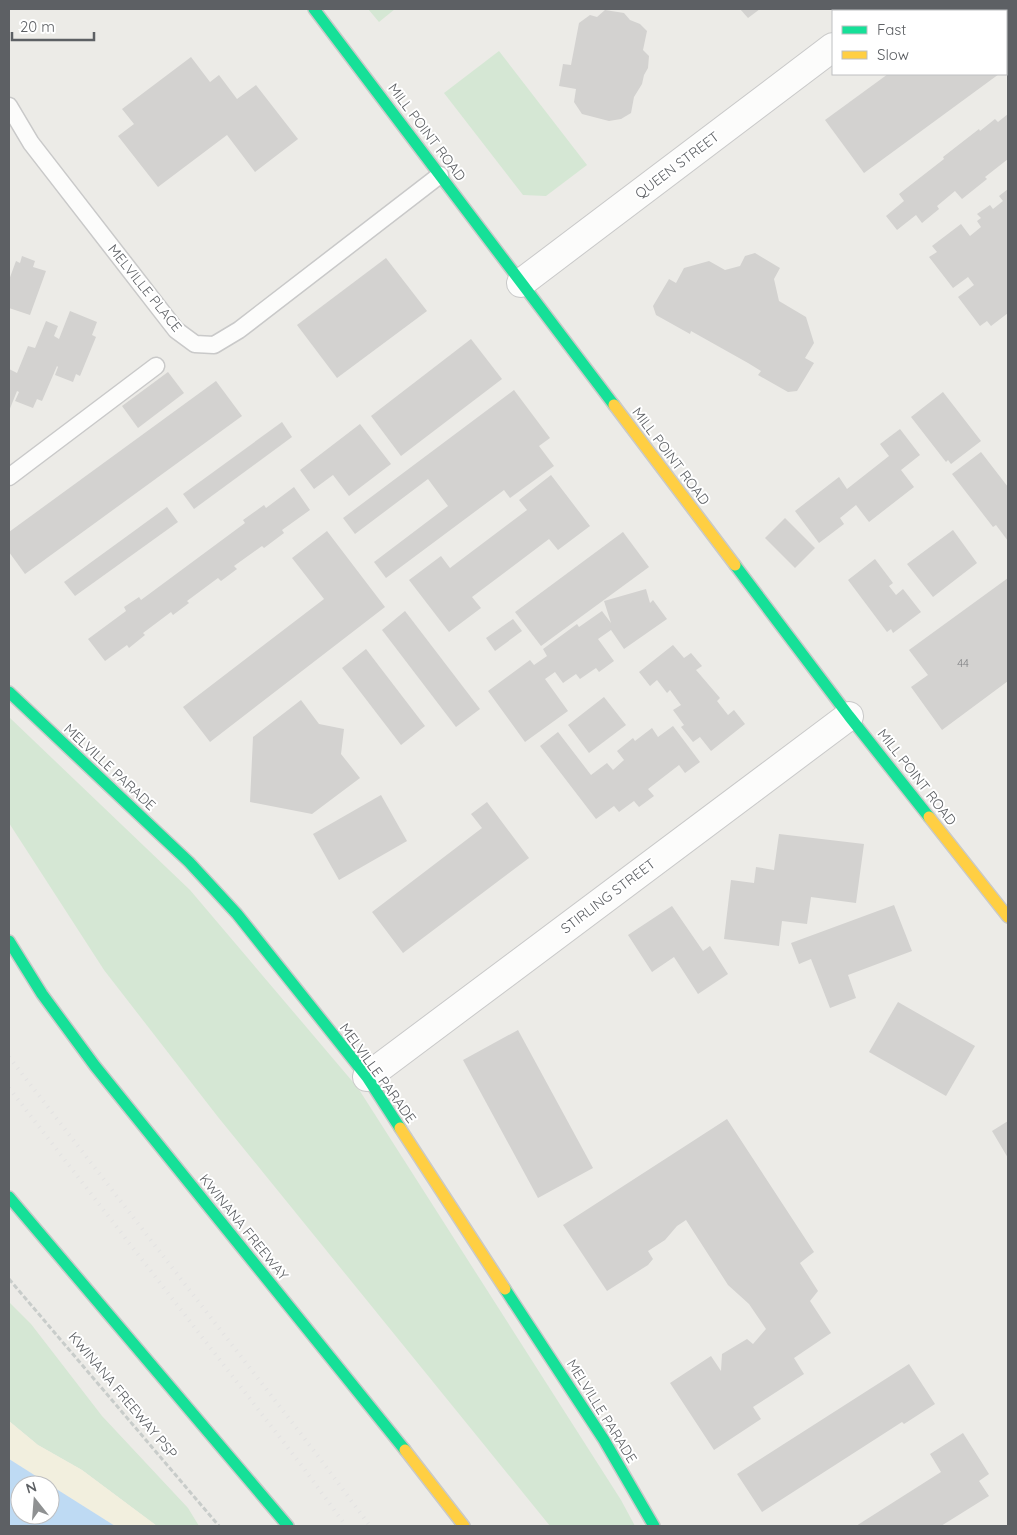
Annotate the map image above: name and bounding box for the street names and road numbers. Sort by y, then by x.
street label: MILL POINT ROAD [384,80,470,184]
street label: QUEEN STREET [631,127,723,203]
street label: MELVILLE PLACE [104,241,186,336]
street label: MILL POINT ROAD [628,404,714,508]
street label: MELVILLE PARADE [60,720,160,814]
street label: MILL POINT ROAD [874,725,960,829]
street label: STIRLING STREET [557,855,659,937]
street label: MELVILLE PARADE [336,1020,420,1126]
street label: KWINANA FREEWAY [196,1170,292,1284]
street label: KWINANA FREEWAY PSP [65,1328,181,1462]
street label: MELVILLE PARADE [563,1356,641,1466]

